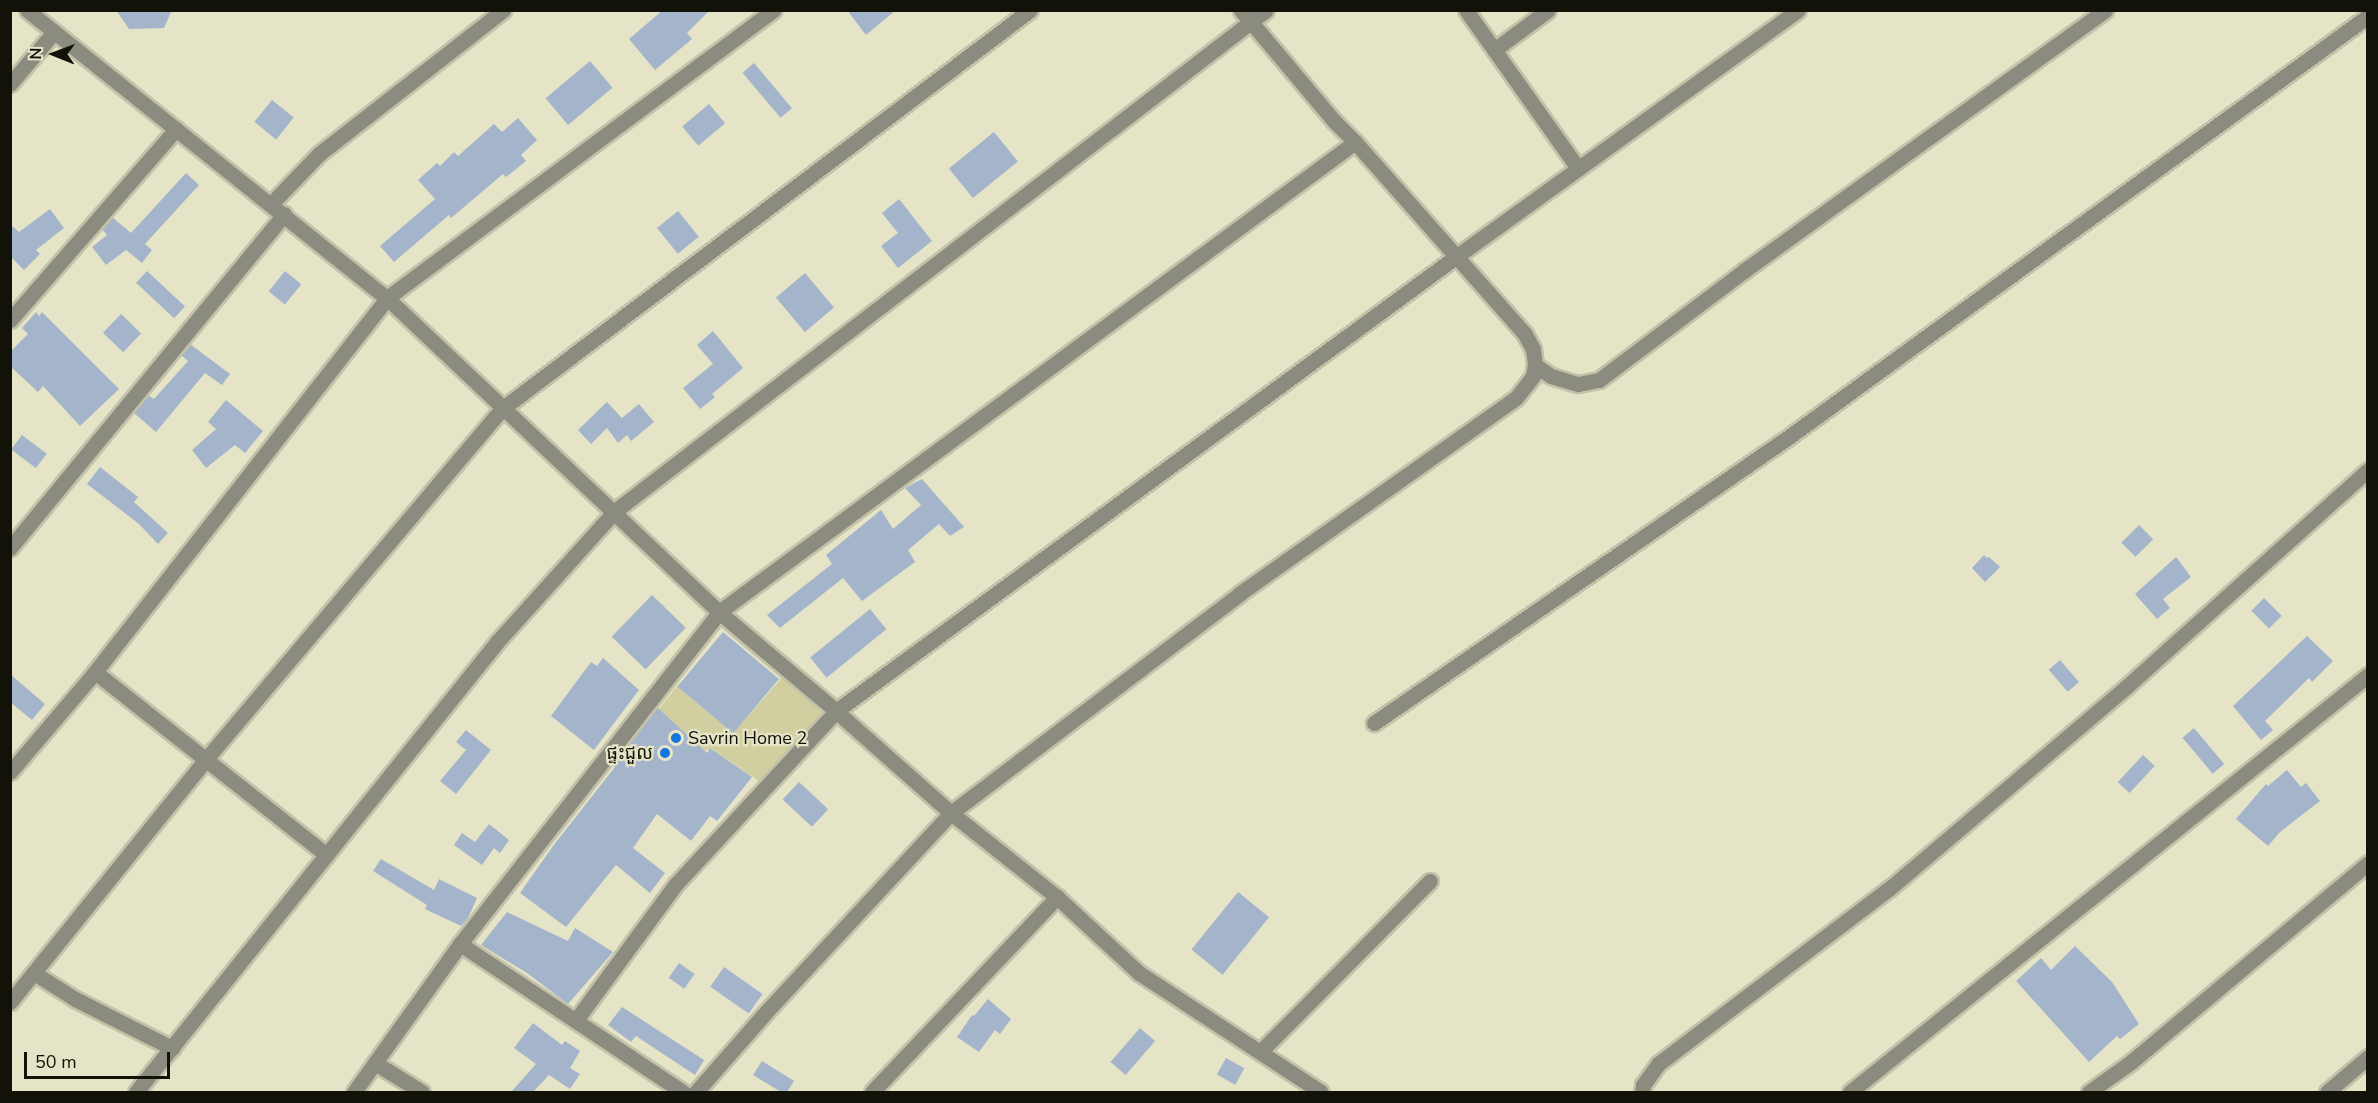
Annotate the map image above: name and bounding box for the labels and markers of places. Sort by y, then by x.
place label: Savrin Home 2 [688,727,807,749]
marker: Savrin Home 2 [669,731,683,745]
place label: ផ្ទះជួល [606,742,653,764]
marker: ផ្ទះជួល [658,746,672,760]

